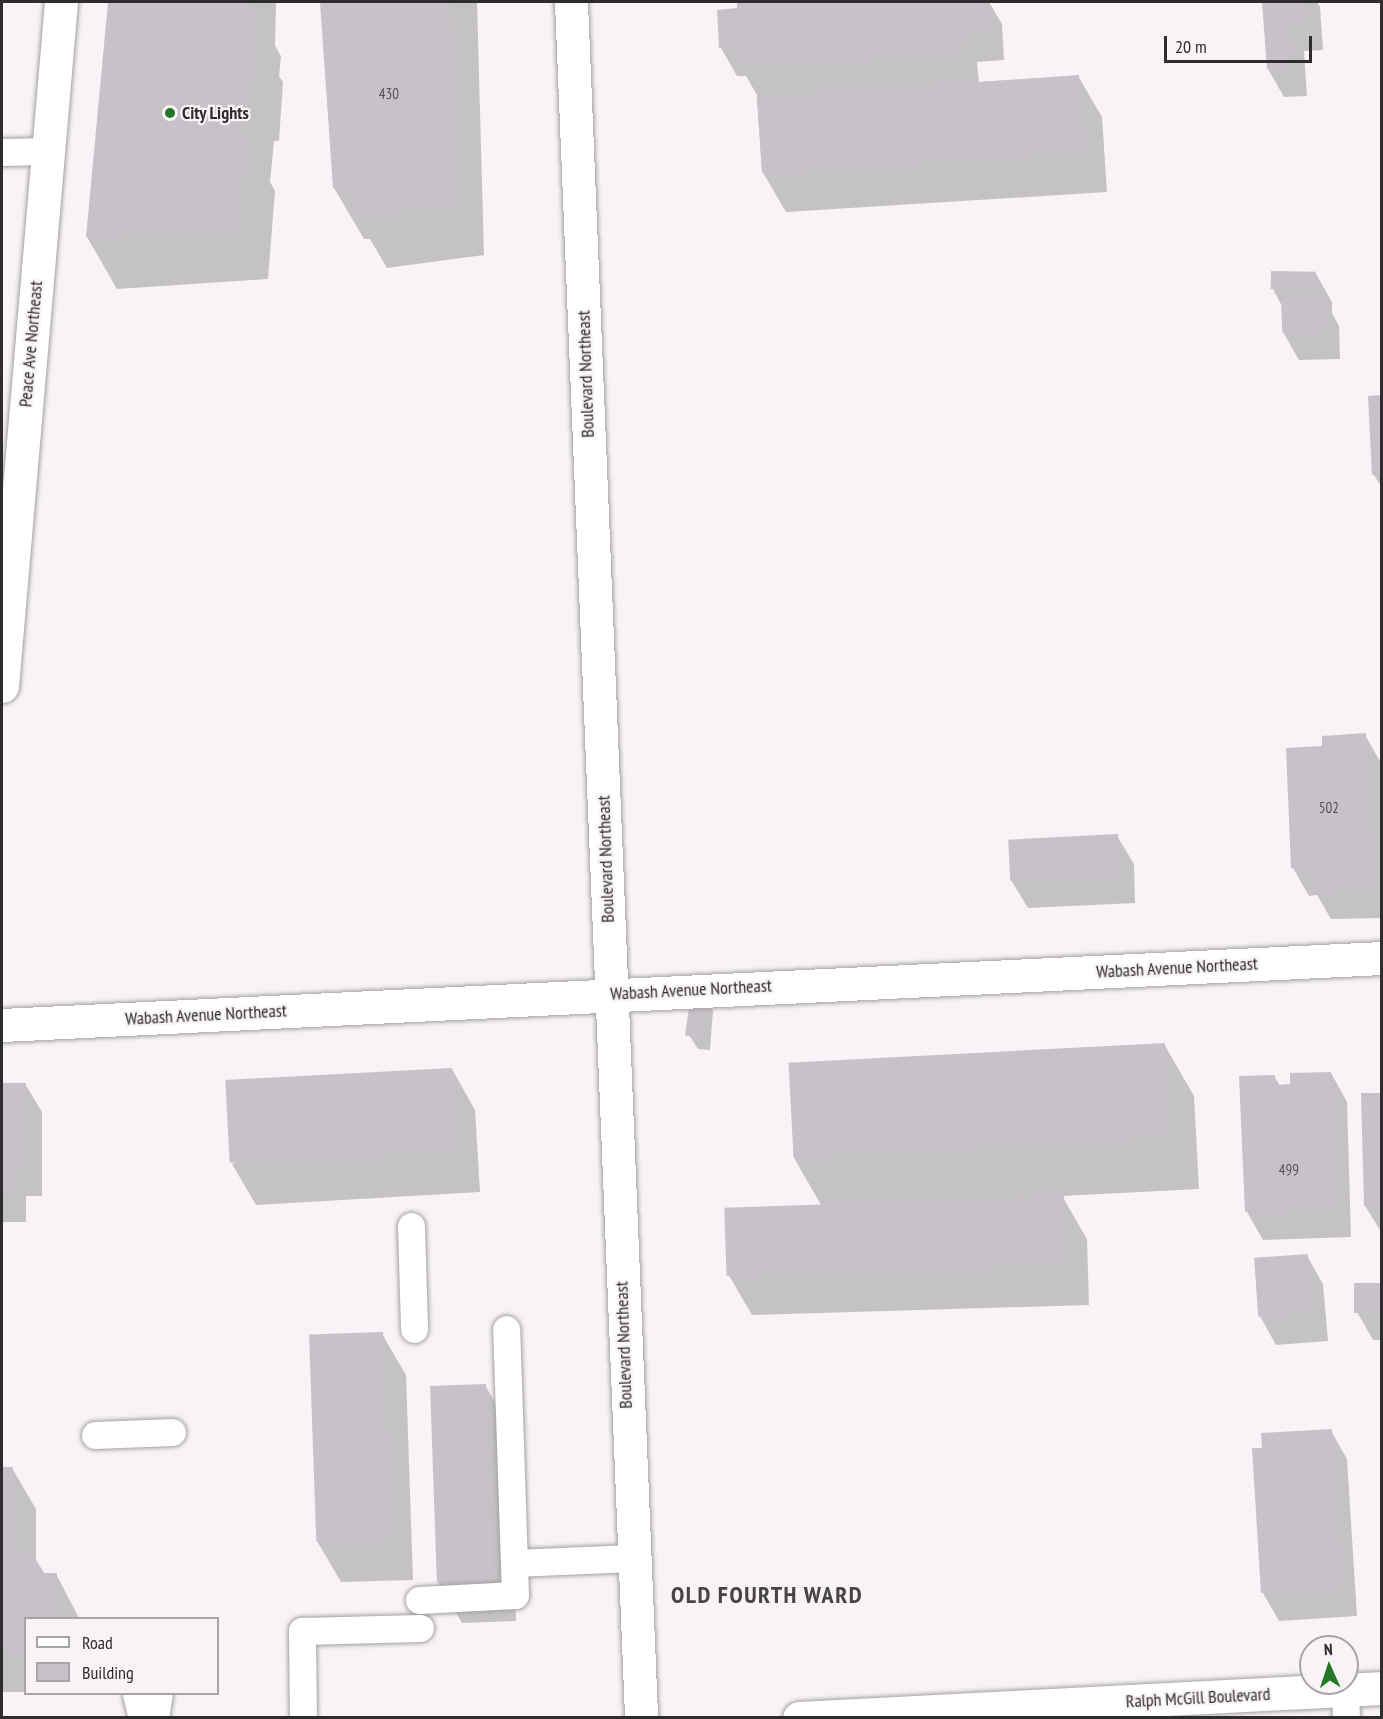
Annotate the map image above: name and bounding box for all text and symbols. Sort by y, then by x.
scale bar [1167,24,1316,62]
text: 20 m [1175,35,1207,58]
house number: 430 [379,85,399,103]
place label: City Lights [182,102,249,124]
marker: City Lights [163,106,177,120]
street label: Peace Ave Northeast [15,280,47,408]
street label: Boulevard Northeast [573,310,599,438]
street label: Boulevard Northeast [593,795,619,923]
house number: 502 [1319,799,1339,817]
street label: Wabash Avenue Northeast [1095,953,1259,983]
street label: Wabash Avenue Northeast [609,975,773,1005]
street label: Wabash Avenue Northeast [124,1000,288,1030]
house number: 499 [1279,1161,1299,1179]
street label: Boulevard Northeast [611,1281,637,1409]
district label: OLD FOURTH WARD [671,1581,863,1609]
legend [24,1617,219,1695]
text: Road [82,1631,113,1654]
north arrow [1299,1635,1359,1695]
text: N [1323,1639,1333,1659]
text: Building [82,1661,134,1684]
street label: Ralph McGill Boulevard [1125,1683,1271,1713]

